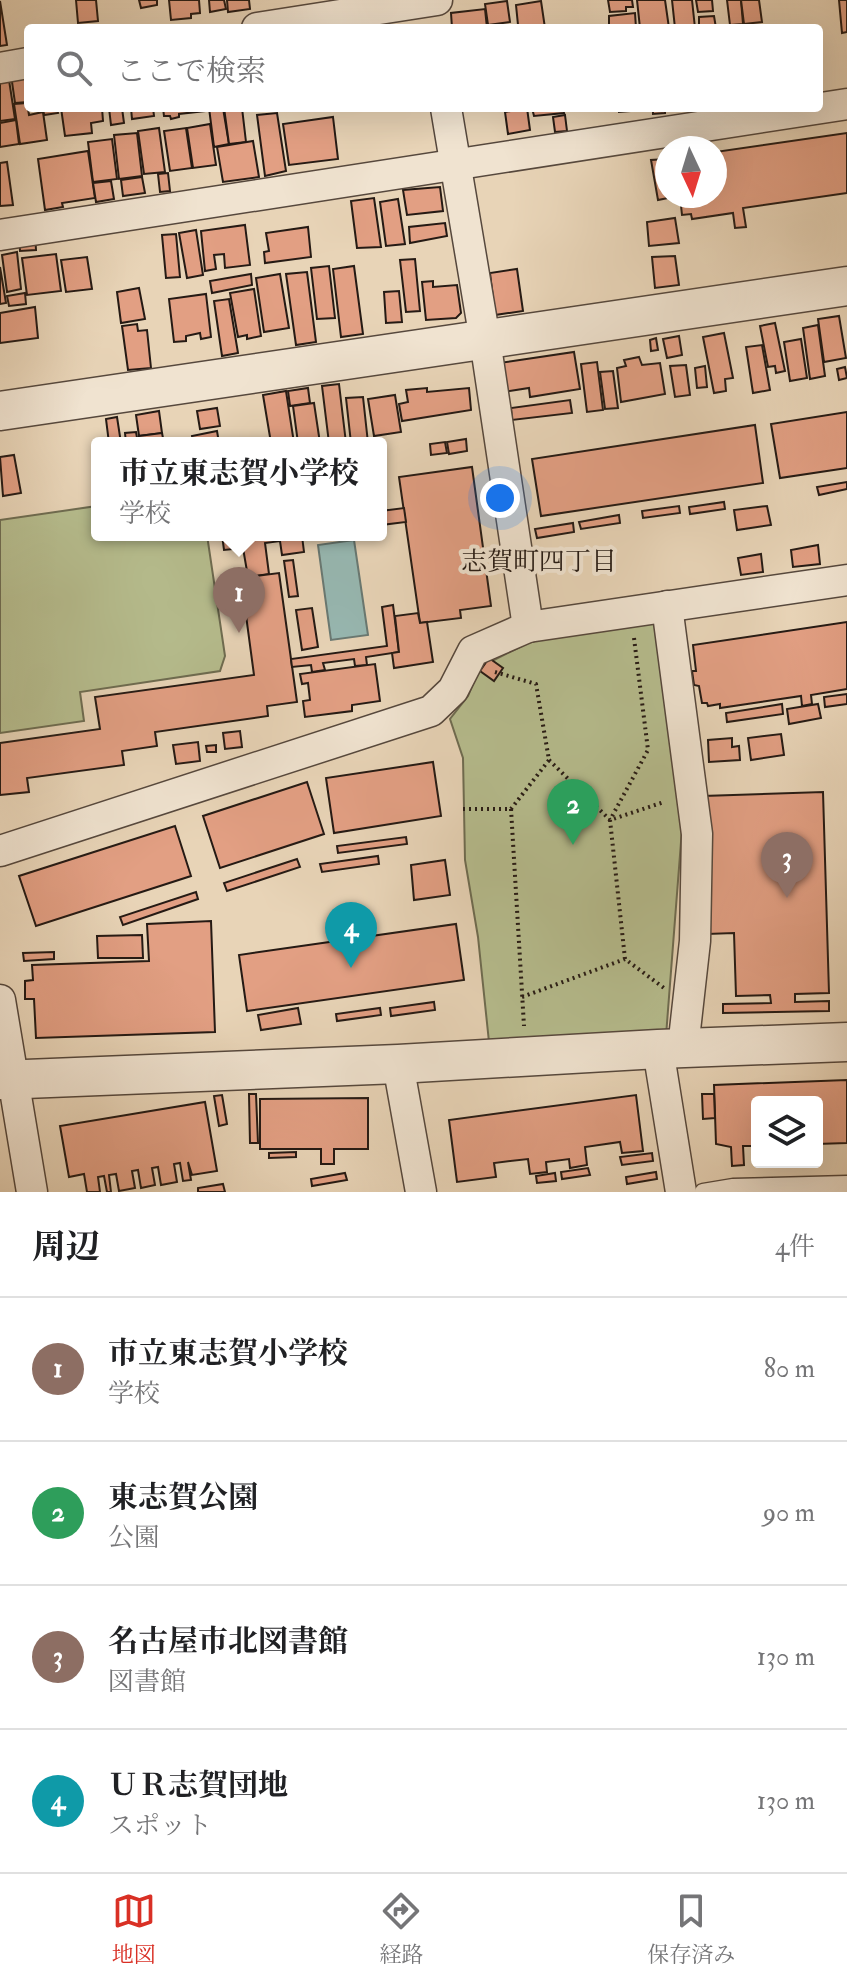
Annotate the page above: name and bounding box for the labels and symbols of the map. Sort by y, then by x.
north arrow [655,136,727,208]
your location [480,478,520,518]
district label: 志賀町四丁目 [461,546,617,578]
pin: 1 [213,567,265,633]
pin: 2 [547,779,599,845]
pin: 3 [761,832,813,898]
pin: 4 [325,902,377,968]

